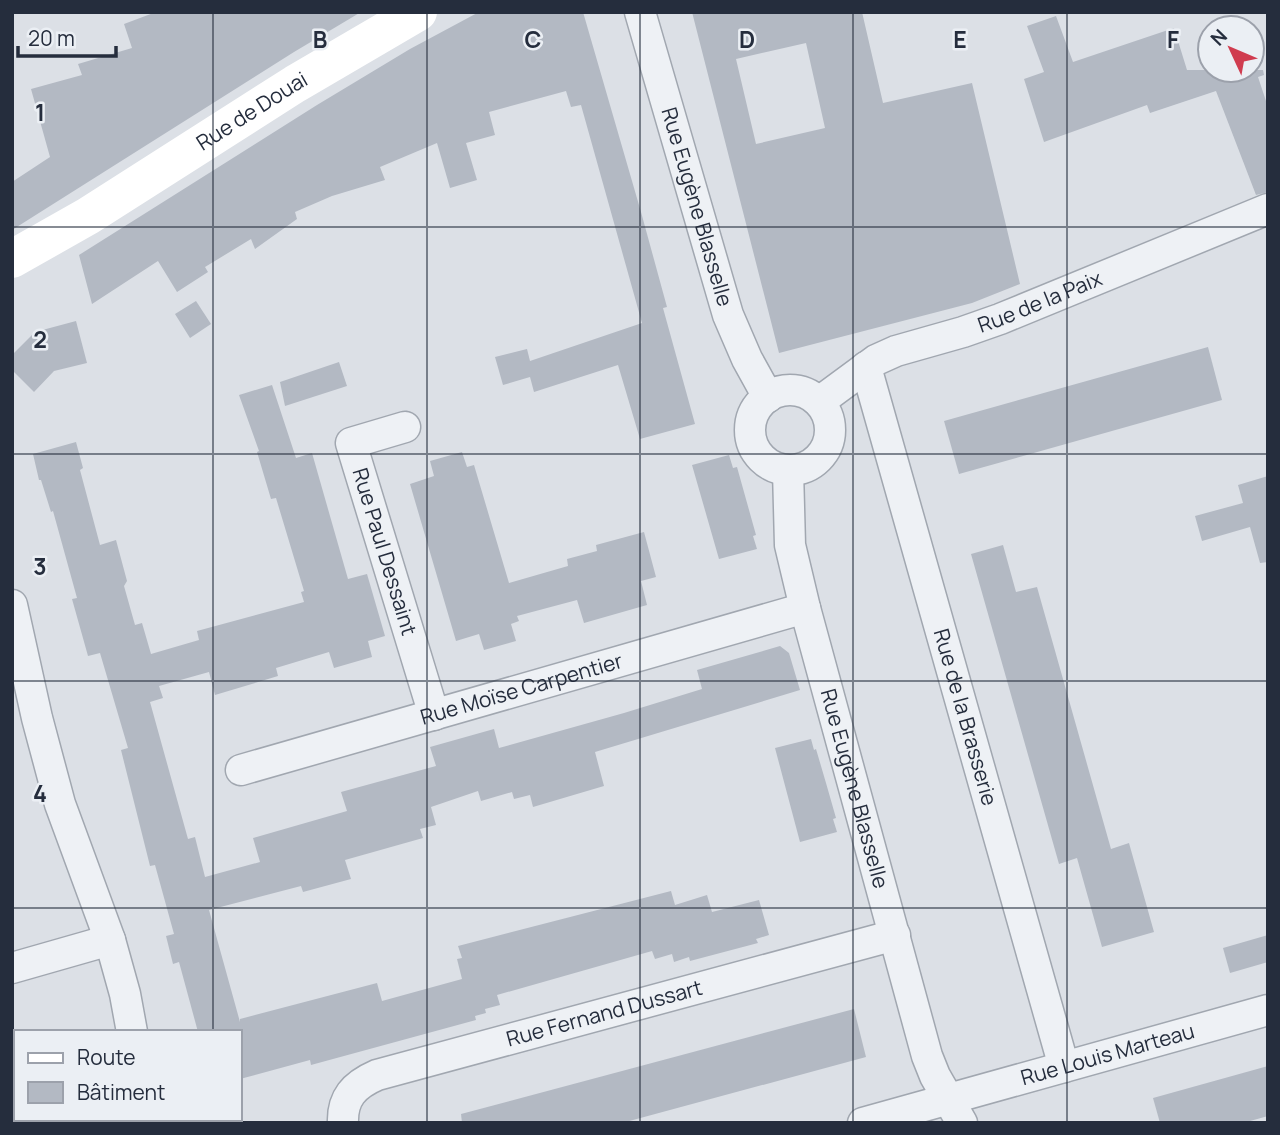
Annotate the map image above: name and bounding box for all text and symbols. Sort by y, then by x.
scale bar [18,14,116,58]
north arrow [1196,14,1266,84]
text: B [313,23,327,55]
text: C [525,23,542,55]
text: D [739,23,755,55]
text: E [953,23,967,55]
text: F [1167,23,1179,55]
text: N [1205,23,1233,51]
text: 20 m [28,24,75,52]
street label: Rue de Douai [191,65,312,156]
text: 1 [35,96,45,128]
street label: Rue Eugène Blasselle [655,104,740,309]
street label: Rue de la Paix [974,264,1106,339]
text: 2 [33,323,47,355]
street label: Rue Paul Dessaint [346,464,424,639]
text: 3 [33,550,47,582]
street label: Rue de la Brasserie [928,625,1004,809]
street label: Rue Moïse Carpentier [417,646,626,731]
street label: Rue Eugène Blasselle [815,685,896,891]
text: 4 [33,777,47,809]
street label: Rue Fernand Dussart [503,973,705,1052]
street label: Rue Louis Marteau [1017,1016,1197,1091]
legend [14,1030,242,1121]
text: Route [77,1043,135,1071]
text: Bâtiment [77,1078,165,1106]

